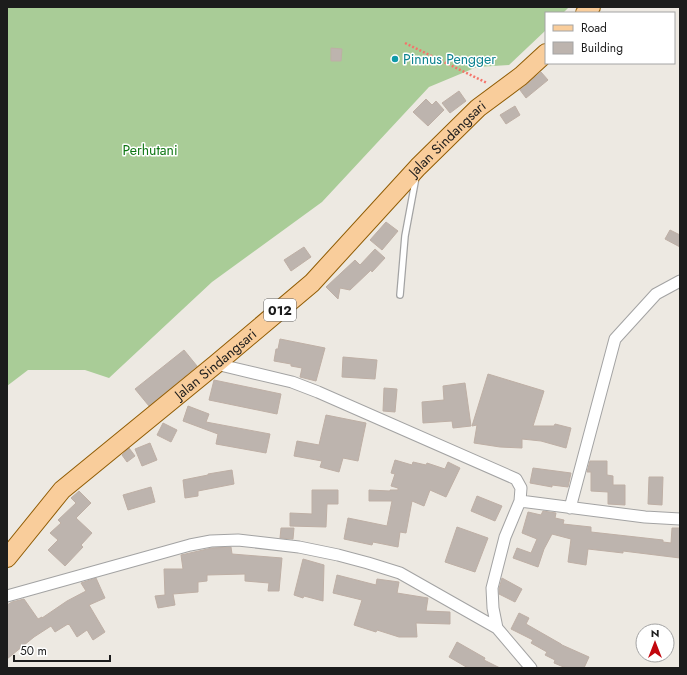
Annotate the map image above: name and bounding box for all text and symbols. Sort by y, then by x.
legend [545,12,675,64]
text: Road [581,19,607,37]
text: Building [581,39,623,57]
place label: Pinnus Pengger [403,49,496,69]
marker: Pinnus Pengger [390,54,400,64]
street label: Jalan Sindangsari [403,96,490,182]
park label: Perhutani [122,140,178,160]
road number: 012 [264,299,296,321]
street label: Jalan Sindangsari [169,324,261,405]
north arrow [635,623,675,663]
text: N [651,625,659,641]
scale bar [14,637,110,663]
text: 50 m [20,642,47,660]

